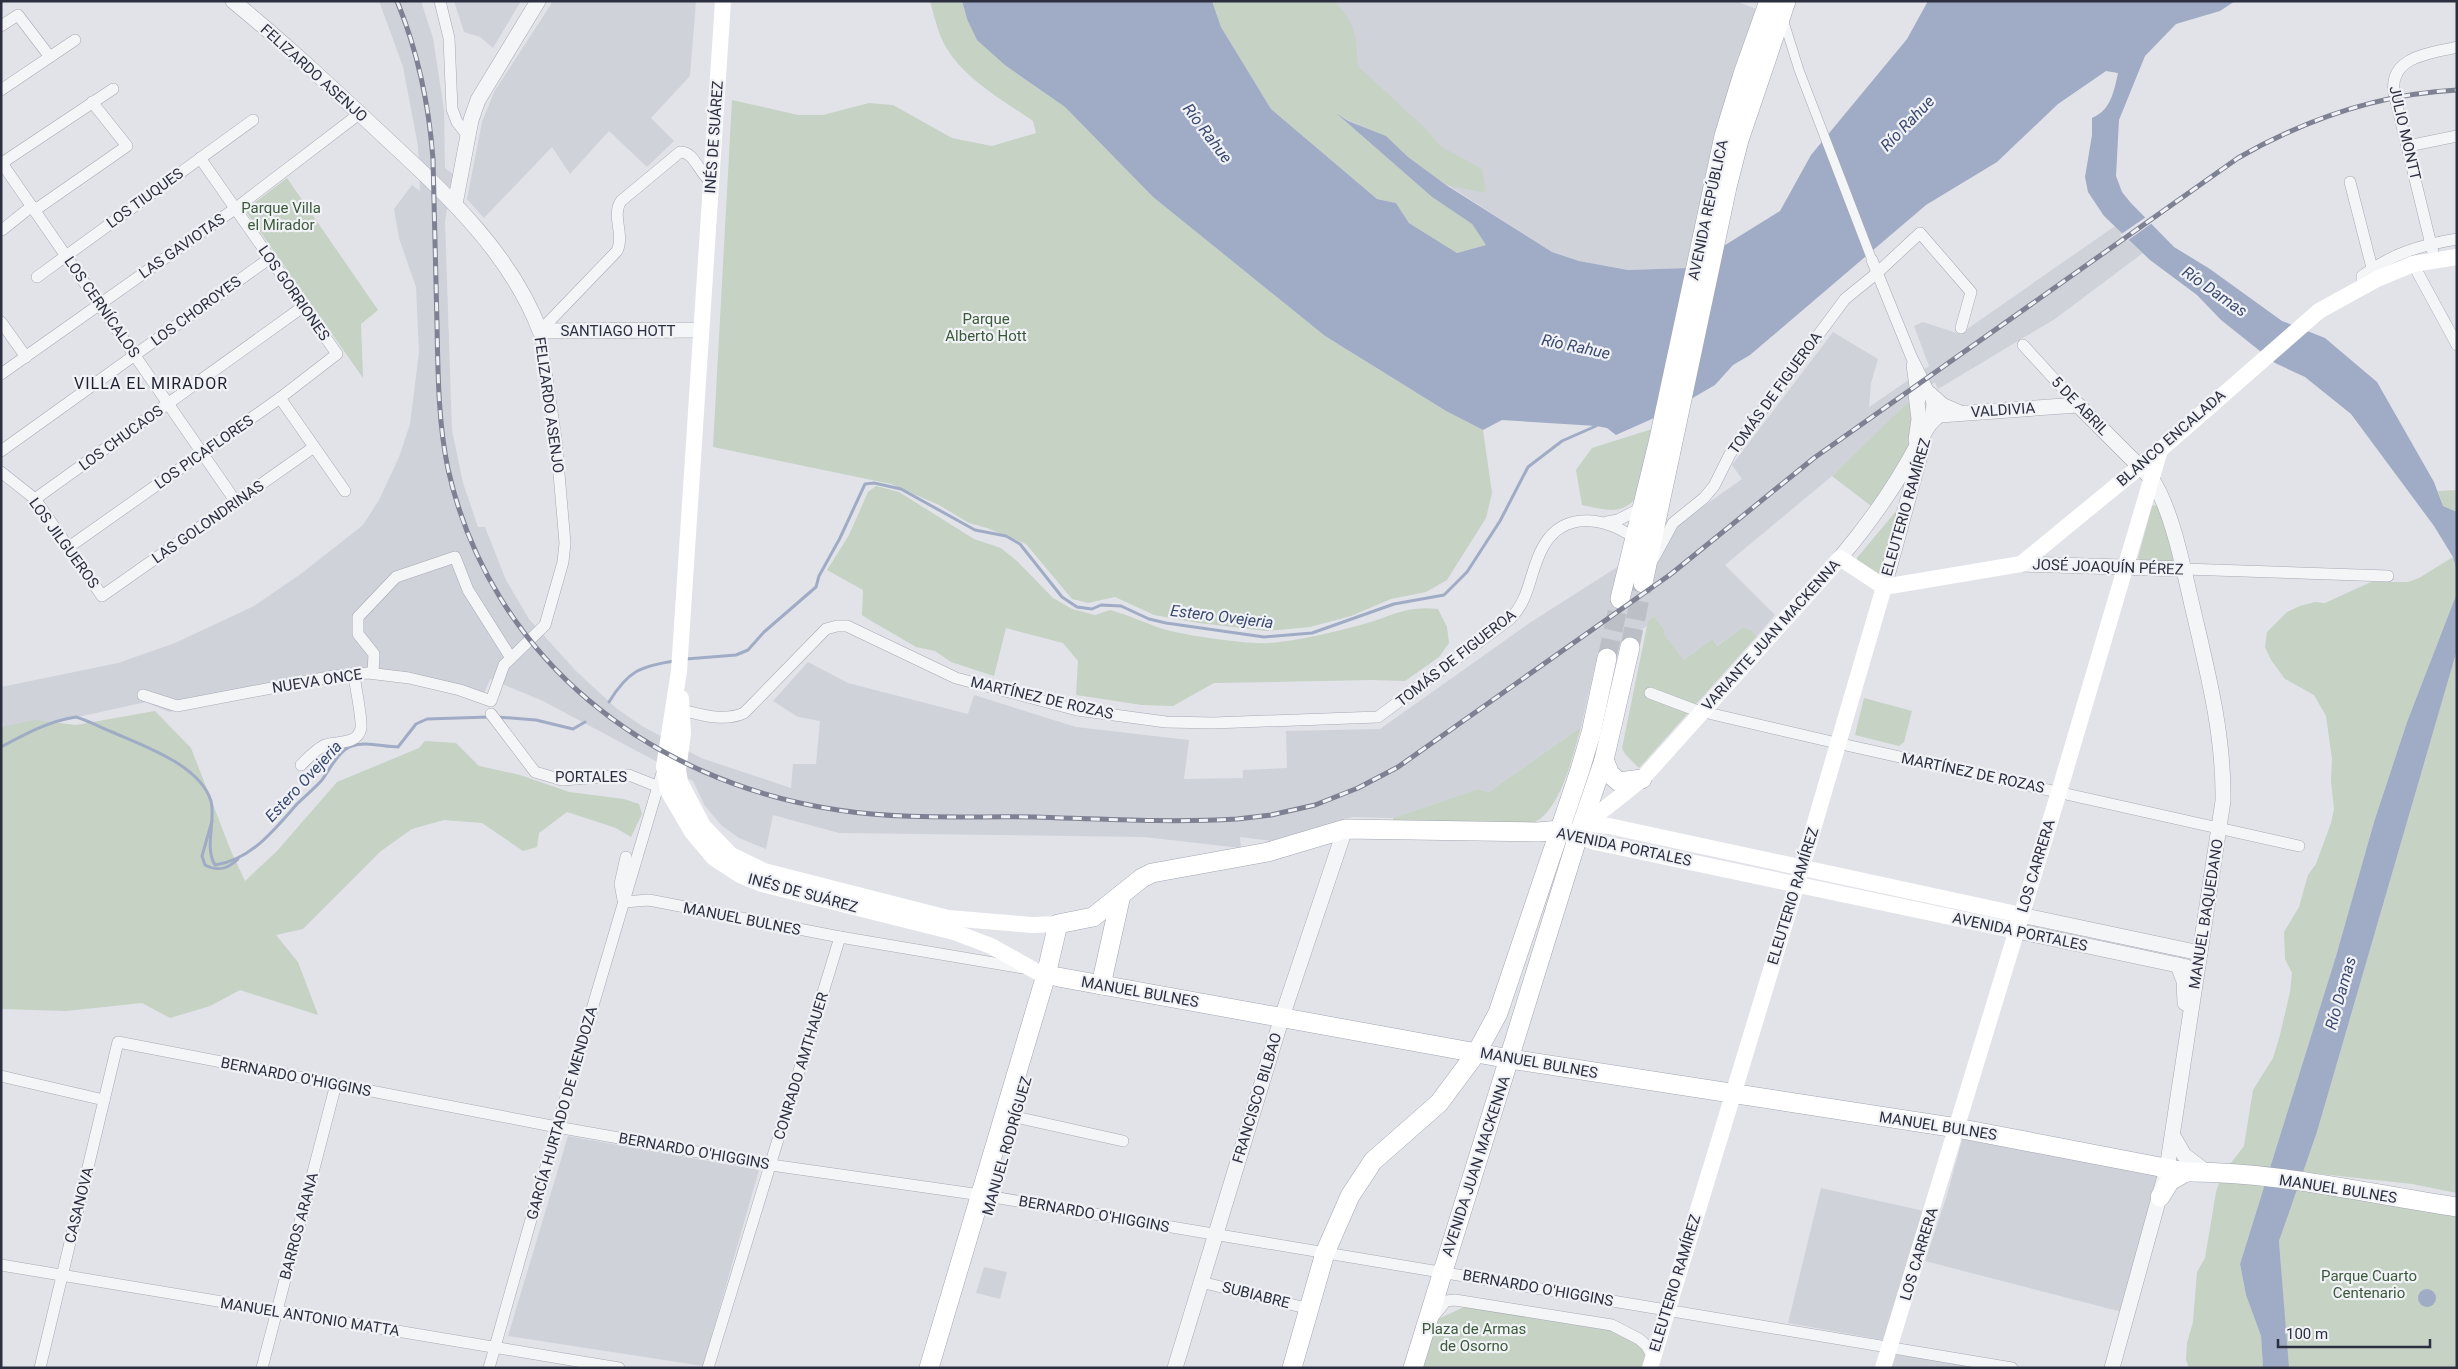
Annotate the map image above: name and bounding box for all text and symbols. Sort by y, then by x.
street label: FELIZARDO ASENJO [257,20,371,126]
street label: INÉS DE SUÁREZ [701,80,727,194]
street label: JULIO MONTT [2385,84,2425,182]
water label: Río Rahue [1876,92,1938,155]
water label: Río Rahue [1179,100,1236,167]
street label: AVENIDA REPÚBLICA [1684,138,1732,282]
street label: LOS TIUQUES [103,164,187,232]
park label: Parque Villa el Mirador [241,199,321,234]
street label: LAS GAVIOTAS [136,210,229,282]
street label: LOS GORRIONES [254,242,334,344]
street label: LOS CERNÍCALOS [60,253,144,361]
water label: Río Damas [2179,262,2251,321]
street label: LOS CHOROYES [147,272,245,350]
park label: Parque Alberto Hott [945,310,1027,345]
street label: SANTIAGO HOTT [560,322,676,340]
street label: TOMÁS DE FIGUEROA [1725,328,1826,458]
water label: Río Rahue [1540,330,1612,363]
street label: FELIZARDO ASENJO [531,336,567,474]
street label: 5 DE ABRIL [2048,373,2112,439]
district label: VILLA EL MIRADOR [74,374,228,393]
street label: BLANCO ENCALADA [2113,386,2229,490]
street label: VALDIVIA [1970,399,2036,421]
street label: LOS CHUCAOS [75,401,167,475]
street label: LOS PICAFLORES [151,411,257,493]
street label: ELEUTERIO RAMÍREZ [1878,436,1934,578]
street label: LAS GOLONDRINAS [149,477,267,567]
street label: LOS JILGUEROS [25,494,103,592]
street label: VARIANTE JUAN MACKENNA [1698,555,1844,714]
street label: JOSÉ JOAQUÍN PÉREZ [2032,555,2184,579]
water label: Estero Ovejeria [1169,601,1275,632]
street label: TOMÁS DE FIGUEROA [1393,606,1520,710]
street label: NUEVA ONCE [271,665,364,697]
street label: MARTÍNEZ DE ROZAS [969,673,1115,723]
water label: Estero Ovejeria [261,737,346,826]
street label: MARTÍNEZ DE ROZAS [1900,749,2046,797]
street label: PORTALES [555,768,627,786]
street label: LOS CARRERA [2013,817,2059,915]
street label: AVENIDA PORTALES [1555,824,1693,870]
street label: ELEUTERIO RAMÍREZ [1764,825,1822,967]
street label: MANUEL BAQUEDANO [2185,838,2227,990]
street label: INÉS DE SUÁREZ [746,870,860,916]
street label: MANUEL BULNES [682,899,802,939]
street label: AVENIDA PORTALES [1951,909,2089,955]
water label: Río Damas [2321,955,2360,1032]
street label: MANUEL BULNES [1080,973,1200,1011]
street label: CONRADO AMTHAUER [770,990,832,1142]
street label: GARCÍA HURTADO DE MENDOZA [523,1004,601,1222]
street label: FRANCISCO BILBAO [1229,1031,1285,1165]
street label: MANUEL BULNES [1479,1044,1599,1082]
street label: BERNARDO O'HIGGINS [219,1054,373,1100]
street label: AVENIDA JUAN MACKENNA [1438,1073,1514,1259]
street label: MANUEL RODRÍGUEZ [979,1074,1035,1218]
street label: MANUEL BULNES [1878,1108,1998,1144]
street label: BERNARDO O'HIGGINS [617,1129,771,1173]
street label: CASANOVA [61,1165,97,1245]
street label: BARROS ARANA [276,1170,322,1281]
street label: MANUEL BULNES [2278,1171,2398,1207]
street label: BERNARDO O'HIGGINS [1017,1192,1171,1236]
street label: LOS CARRERA [1896,1205,1942,1303]
street label: ELEUTERIO RAMÍREZ [1646,1212,1704,1354]
street label: BERNARDO O'HIGGINS [1461,1266,1615,1310]
park label: Parque Cuarto Centenario [2321,1267,2417,1302]
street label: SUBIABRE [1220,1278,1292,1312]
street label: MANUEL ANTONIO MATTA [219,1294,401,1340]
scale bar [2278,1316,2430,1348]
park label: Plaza de Armas de Osorno [1422,1320,1526,1355]
text: 100 m [2286,1325,2328,1343]

